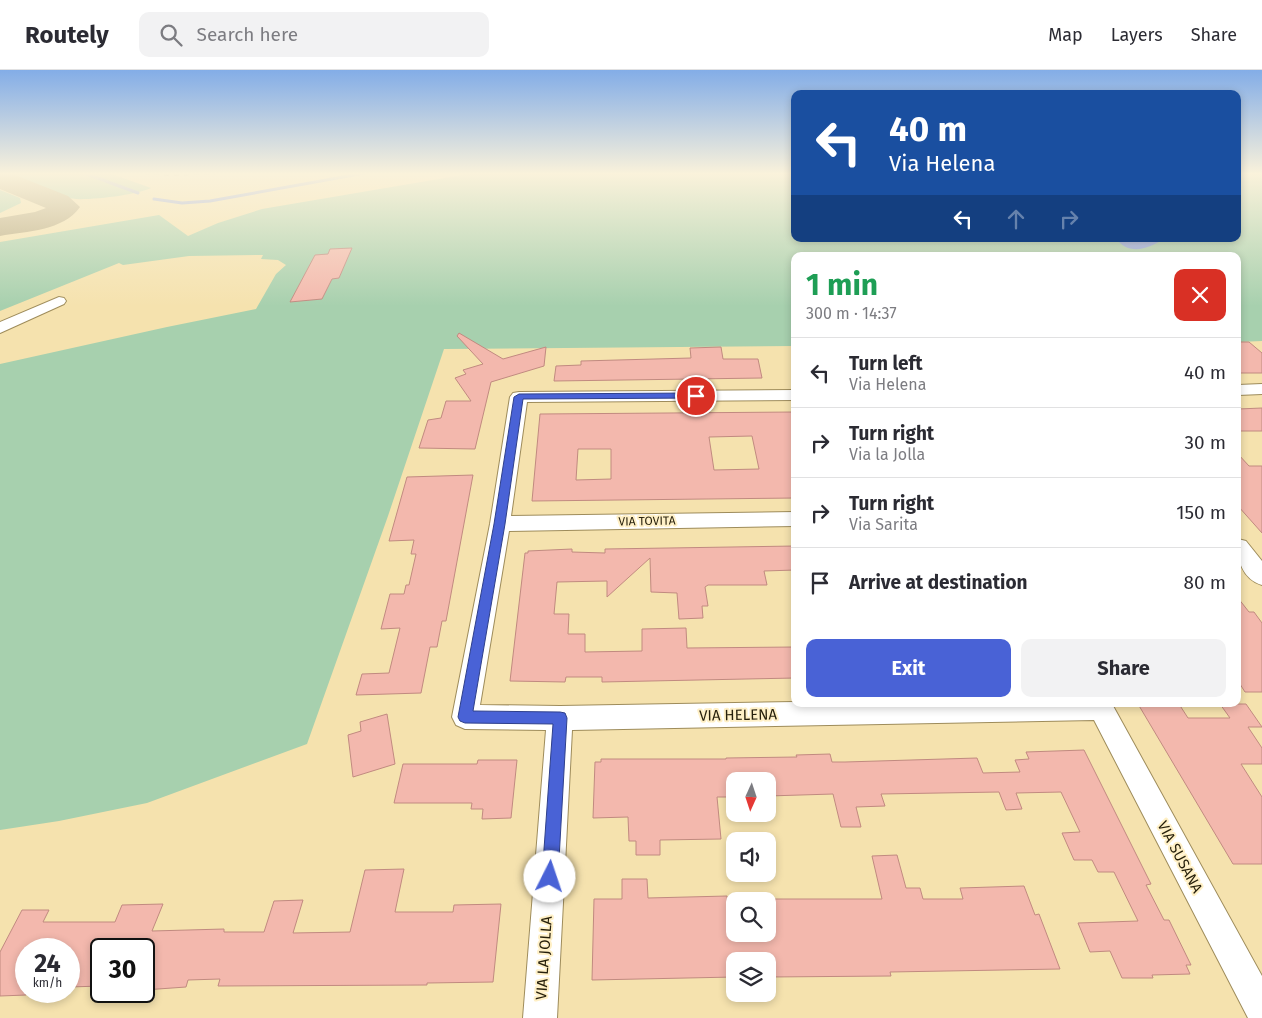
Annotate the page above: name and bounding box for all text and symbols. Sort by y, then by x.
search box [139,12,489,57]
text: Routely [25,21,109,49]
icon: search [157,21,185,49]
text: Search here [197,23,298,46]
text: Map [1048,24,1083,46]
text: Layers [1111,24,1163,46]
text: Share [1191,24,1237,46]
text: 40 m [889,108,967,150]
icon: left [806,110,871,175]
text: Via Helena [889,150,995,177]
icon: left [949,205,977,233]
icon: ahead [1002,205,1030,233]
icon: right [1055,205,1083,233]
text: 1 min [806,267,878,303]
button: close [1174,269,1226,321]
text: 300 m · 14:37 [806,304,897,323]
text: Turn left [849,352,923,375]
icon: left [806,359,834,387]
text: 40 m [1184,361,1226,384]
pin [675,375,717,417]
text: Via Helena [849,375,926,394]
icon: arrive [682,382,710,410]
text: Turn right [849,422,934,445]
icon: right [806,429,834,457]
text: 30 m [1185,431,1226,454]
text: Via la Jolla [849,445,925,464]
text: Turn right [849,492,934,515]
icon: right [806,499,834,527]
text: 150 m [1176,501,1226,524]
street label: VIA TOVITA [618,514,676,528]
text: Via Sarita [849,515,918,534]
icon: arrive [806,569,834,597]
text: Arrive at destination [849,571,1028,594]
text: 80 m [1184,571,1226,594]
button: Exit [806,639,1011,697]
button: Share [1021,639,1226,697]
street label: VIA HELENA [699,705,777,725]
north arrow [726,772,776,822]
map controls [726,772,776,1002]
street label: VIA SUSANA [1154,818,1207,896]
button: sound [726,832,776,882]
position arrow [523,850,575,902]
button: search [726,892,776,942]
street label: VIA LA JOLLA [532,915,556,1000]
speed limit sign: 30 [90,938,155,1003]
text: 24 [34,949,61,979]
button: layers [726,952,776,1002]
text: km/h [33,976,62,990]

